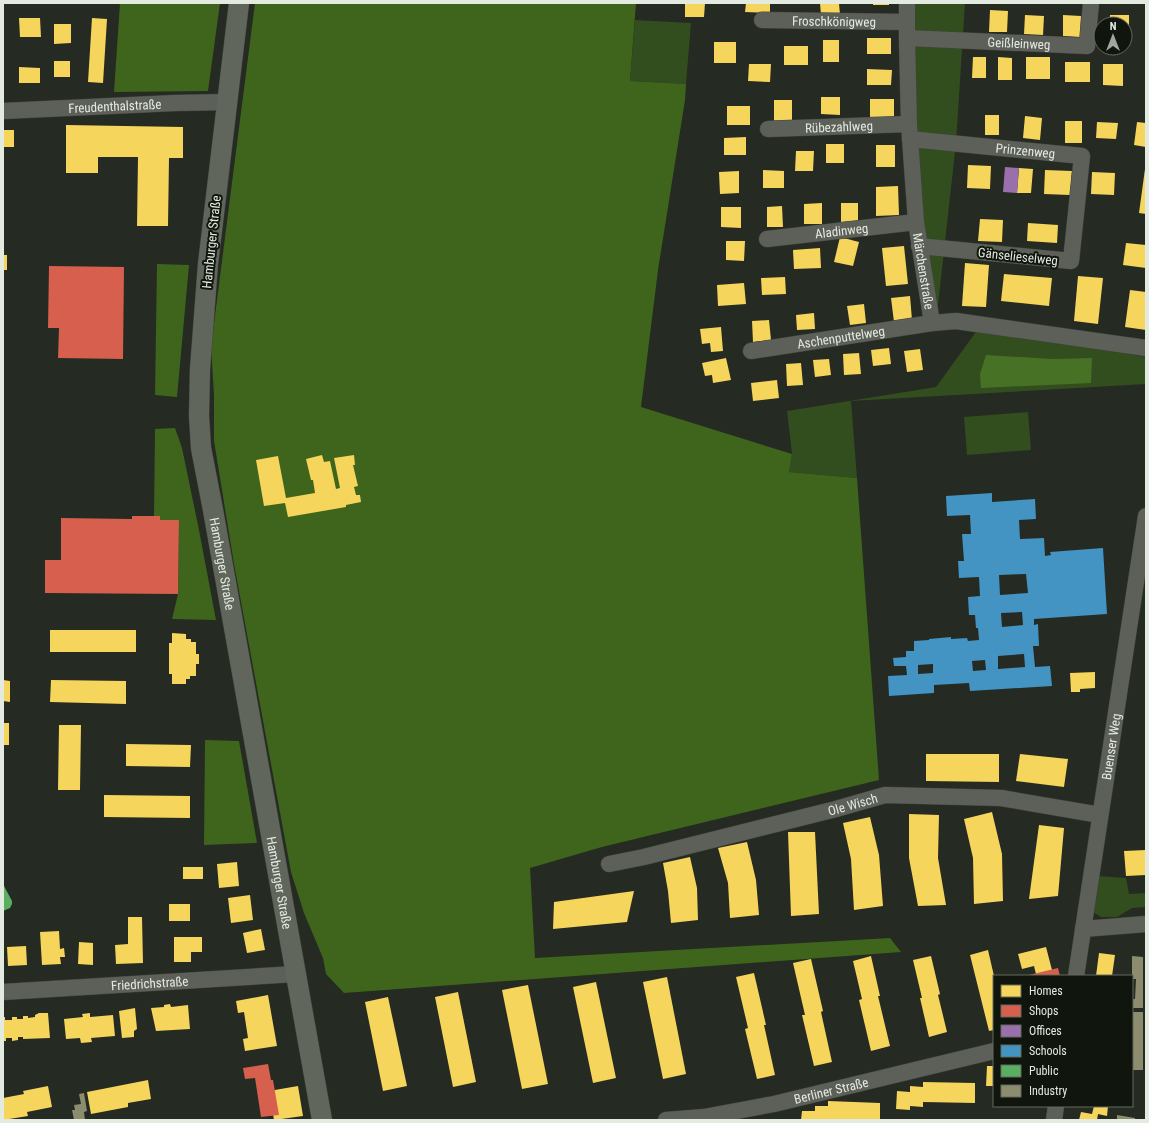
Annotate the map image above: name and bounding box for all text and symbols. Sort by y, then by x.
street label: Froschkönigweg [792,13,876,30]
north arrow [1093,16,1133,56]
text: N [1110,20,1117,33]
street label: Geißleinweg [987,35,1051,52]
street label: Freudenthalstraße [68,97,162,116]
street label: Rübezahlweg [805,118,873,136]
street label: Prinzenweg [995,141,1056,161]
street label: Hamburger Straße [199,195,224,289]
street label: Aladinweg [814,221,869,241]
street label: Märchenstraße [910,232,937,311]
street label: Gänselieselweg [977,245,1059,268]
street label: Aschenputtelweg [796,323,886,352]
street label: Hamburger Straße [207,516,238,611]
street label: Buenser Weg [1099,712,1124,781]
street label: Ole Wisch [826,790,879,819]
street label: Hamburger Straße [263,835,295,930]
street label: Friedrichstraße [111,974,189,993]
legend [993,975,1133,1107]
text: Homes [1029,984,1063,998]
text: Shops [1029,1004,1058,1018]
text: Offices [1029,1024,1062,1038]
text: Schools [1029,1044,1067,1058]
text: Public [1029,1064,1059,1078]
street label: Berliner Straße [793,1075,870,1107]
text: Industry [1029,1084,1067,1098]

